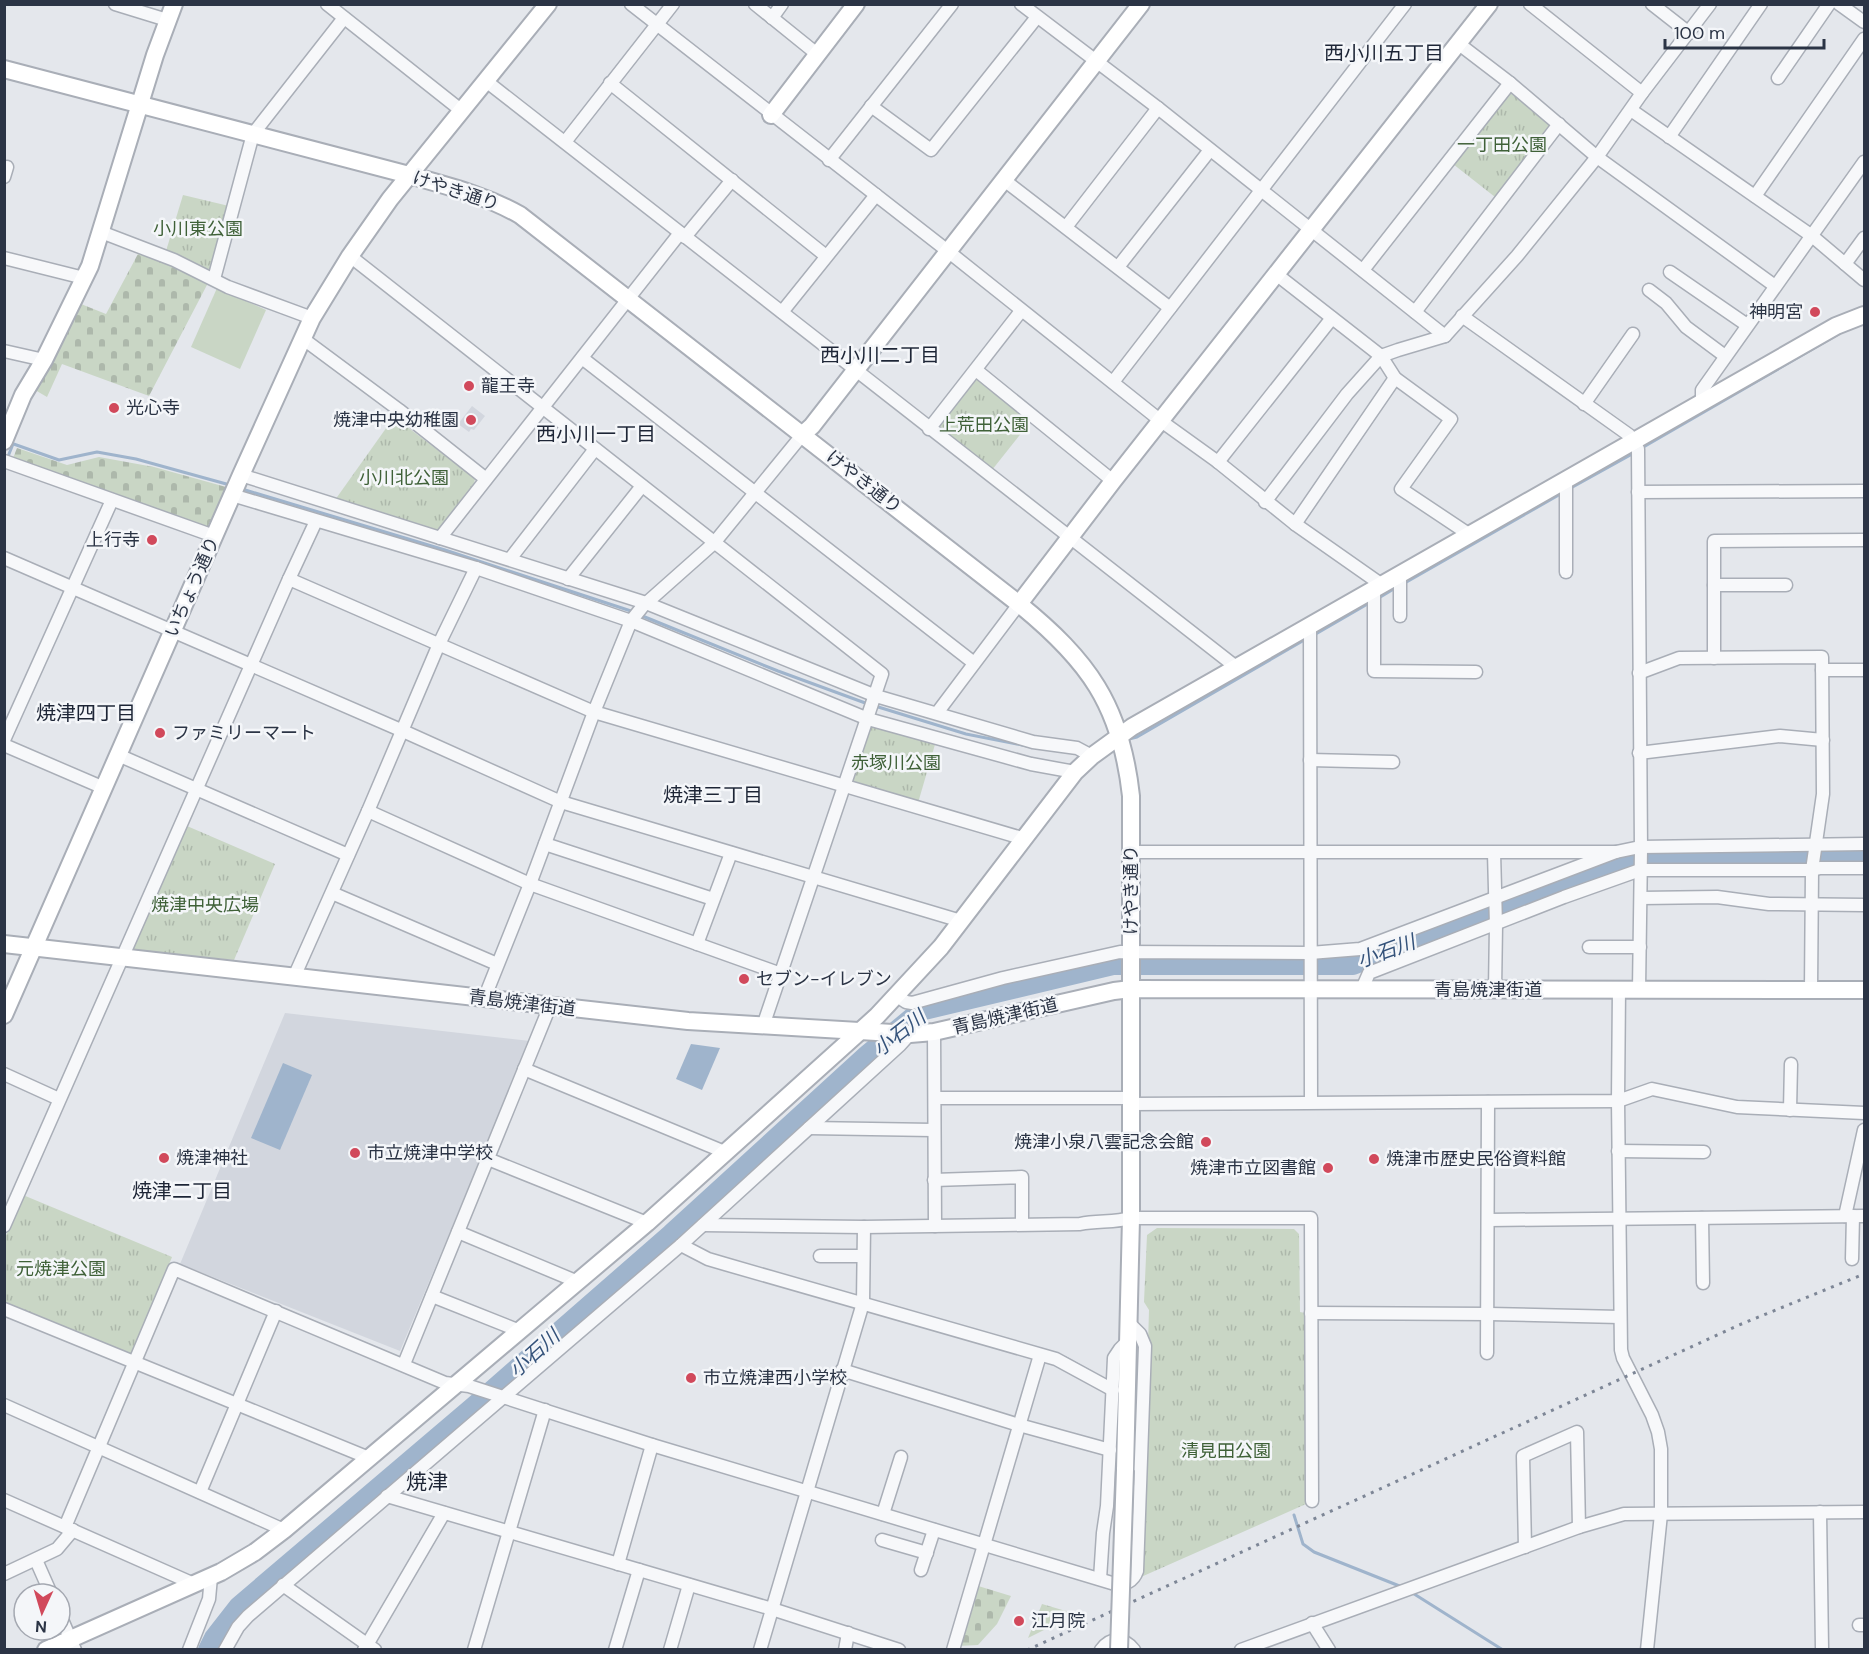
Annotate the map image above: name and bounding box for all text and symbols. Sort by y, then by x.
scale bar [1665,12,1824,50]
text: 100 m [1674,21,1725,45]
district label: 西小川五丁目 [1324,40,1444,66]
park label: 一丁田公園 [1457,133,1547,157]
street label: けやき通り [409,166,503,216]
park label: 小川東公園 [153,217,243,241]
place label: 神明宮 [1749,300,1803,324]
marker: 神明宮 [1808,305,1822,319]
district label: 西小川二丁目 [820,342,940,368]
place label: 龍王寺 [481,374,535,398]
marker: 龍王寺 [462,379,476,393]
place label: 光心寺 [126,396,180,420]
marker: 光心寺 [107,401,121,415]
place label: 焼津中央幼稚園 [333,408,459,432]
marker: 焼津中央幼稚園 [464,413,478,427]
park label: 上荒田公園 [939,413,1029,437]
district label: 西小川一丁目 [536,421,656,447]
street label: けやき通り [821,445,907,519]
park label: 小川北公園 [359,466,449,490]
place label: 上行寺 [86,528,140,552]
marker: 上行寺 [145,533,159,547]
street label: いちょう通り [159,533,225,641]
district label: 焼津四丁目 [36,700,136,726]
place label: ファミリーマート [172,721,316,745]
marker: ファミリーマート [153,726,167,740]
park label: 赤塚川公園 [851,751,941,775]
district label: 焼津三丁目 [663,782,763,808]
street label: けやき通り [1119,845,1143,935]
park label: 焼津中央広場 [151,893,259,917]
water label: 小石川 [1353,928,1421,973]
place label: セブン-イレブン [756,967,892,991]
marker: セブン-イレブン [737,972,751,986]
street label: 青島焼津街道 [1434,978,1542,1002]
street label: 青島焼津街道 [467,985,577,1021]
street label: 青島焼津街道 [950,992,1060,1040]
water label: 小石川 [867,1003,932,1062]
place label: 焼津小泉八雲記念会館 [1014,1130,1194,1154]
marker: 焼津小泉八雲記念会館 [1199,1135,1213,1149]
place label: 市立焼津中学校 [367,1141,493,1165]
place label: 焼津神社 [176,1146,248,1170]
marker: 市立焼津中学校 [348,1146,362,1160]
place label: 焼津市歴史民俗資料館 [1386,1147,1566,1171]
marker: 焼津神社 [157,1151,171,1165]
marker: 焼津市歴史民俗資料館 [1367,1152,1381,1166]
place label: 焼津市立図書館 [1190,1156,1316,1180]
marker: 焼津市立図書館 [1321,1161,1335,1175]
district label: 焼津二丁目 [132,1178,232,1204]
park label: 元焼津公園 [16,1257,106,1281]
water label: 小石川 [503,1322,566,1383]
place label: 市立焼津西小学校 [703,1366,847,1390]
marker: 市立焼津西小学校 [684,1371,698,1385]
park label: 清見田公園 [1181,1439,1271,1463]
district label: 焼津 [406,1468,448,1496]
north arrow [12,1582,72,1642]
place label: 江月院 [1031,1609,1085,1633]
marker: 江月院 [1012,1614,1026,1628]
text: N [34,1616,48,1637]

